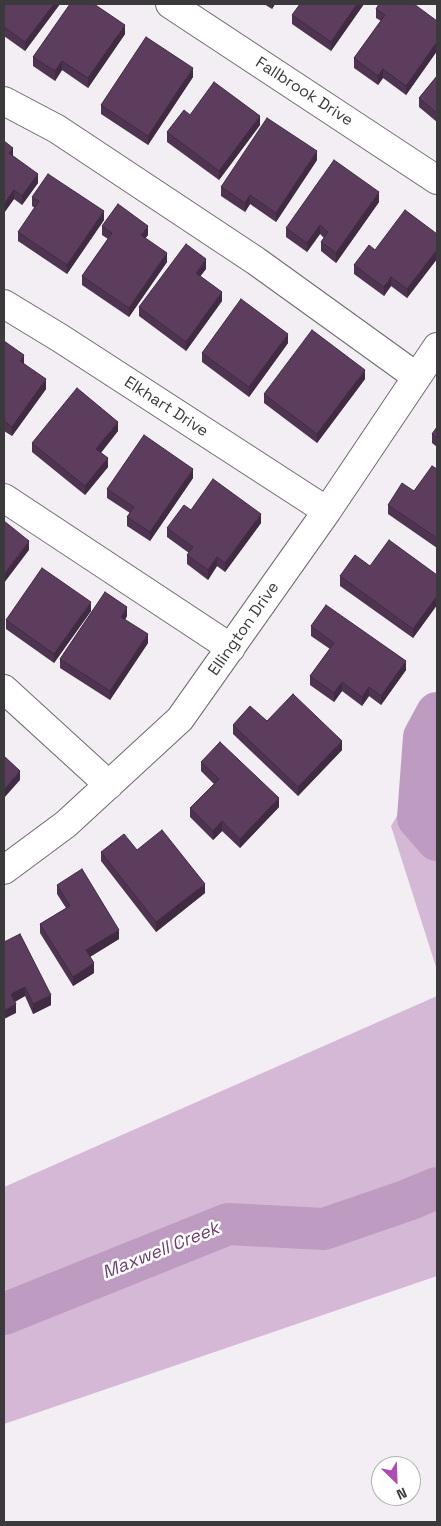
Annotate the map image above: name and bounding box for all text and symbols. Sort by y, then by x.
street label: Fallbrook Drive [252,53,356,131]
street label: Elkhart Drive [120,373,212,441]
street label: Ellington Drive [205,578,283,680]
water label: Maxwell Creek [99,1218,223,1284]
north arrow [371,1456,421,1506]
text: N [394,1484,410,1504]

